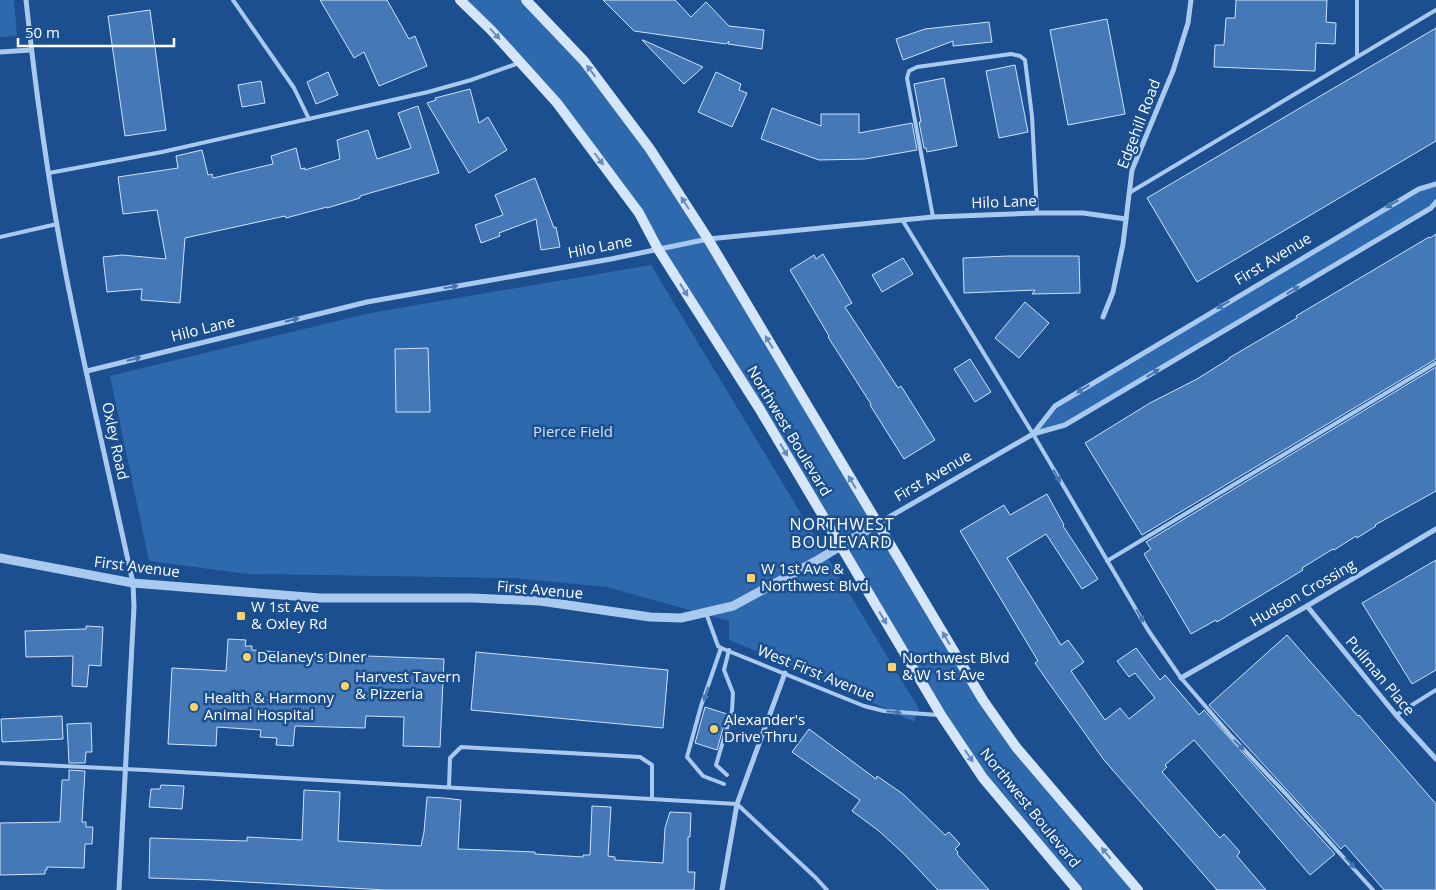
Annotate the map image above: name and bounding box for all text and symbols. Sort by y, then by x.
scale bar [18,15,174,47]
text: 50 m [25,22,60,42]
one-way arrow [489,28,501,40]
one-way arrow [586,64,596,78]
street label: Edgehill Road [1112,76,1164,171]
one-way arrow [594,152,604,166]
street label: Hilo Lane [971,190,1037,212]
one-way arrow [680,197,690,210]
one-way arrow [1386,200,1399,209]
street label: First Avenue [1230,227,1315,289]
street label: Hilo Lane [566,230,634,262]
one-way arrow [444,283,460,291]
one-way arrow [679,283,689,297]
one-way arrow [1286,285,1299,294]
one-way arrow [1216,301,1229,310]
street label: Hilo Lane [169,310,237,346]
one-way arrow [285,316,300,324]
one-way arrow [765,336,774,349]
one-way arrow [127,355,142,363]
street label: Northwest Boulevard [743,362,837,499]
one-way arrow [1147,368,1160,377]
one-way arrow [1077,384,1090,393]
street label: Oxley Road [98,400,134,481]
park label: Pierce Field [533,421,613,441]
one-way arrow [779,444,788,457]
street label: First Avenue [890,445,975,505]
one-way arrow [1053,470,1062,483]
one-way arrow [848,476,857,489]
district label: NORTHWEST BOULEVARD [789,513,895,553]
street label: First Avenue [93,551,181,581]
street label: Hudson Crossing [1246,554,1359,630]
place label: W 1st Ave & Northwest Blvd [761,558,869,595]
marker: W 1st Ave & Northwest Blvd [745,572,757,584]
street label: First Avenue [496,575,584,603]
place label: W 1st Ave & Oxley Rd [251,596,327,633]
marker: W 1st Ave & Oxley Rd [235,610,247,622]
one-way arrow [1135,610,1144,623]
one-way arrow [879,611,888,624]
street label: Pullman Place [1342,631,1420,719]
one-way arrow [941,632,950,645]
street label: West First Avenue [755,639,878,705]
place label: Delaney's Diner [257,646,366,666]
place label: Northwest Blvd & W 1st Ave [902,647,1010,684]
marker: Delaney's Diner [241,651,253,663]
marker: Northwest Blvd & W 1st Ave [886,661,898,673]
place label: Harvest Tavern & Pizzeria [355,666,461,703]
marker: Harvest Tavern & Pizzeria [339,680,351,692]
one-way arrow [701,686,709,701]
place label: Health & Harmony Animal Hospital [204,687,335,724]
marker: Health & Harmony Animal Hospital [188,701,200,713]
one-way arrow [887,708,903,716]
place label: Alexander's Drive Thru [724,709,805,746]
marker: Alexander's Drive Thru [708,723,720,735]
one-way arrow [1233,738,1245,750]
street label: Northwest Boulevard [976,743,1085,871]
one-way arrow [964,749,973,763]
one-way arrow [1101,847,1112,860]
one-way arrow [1344,857,1355,870]

